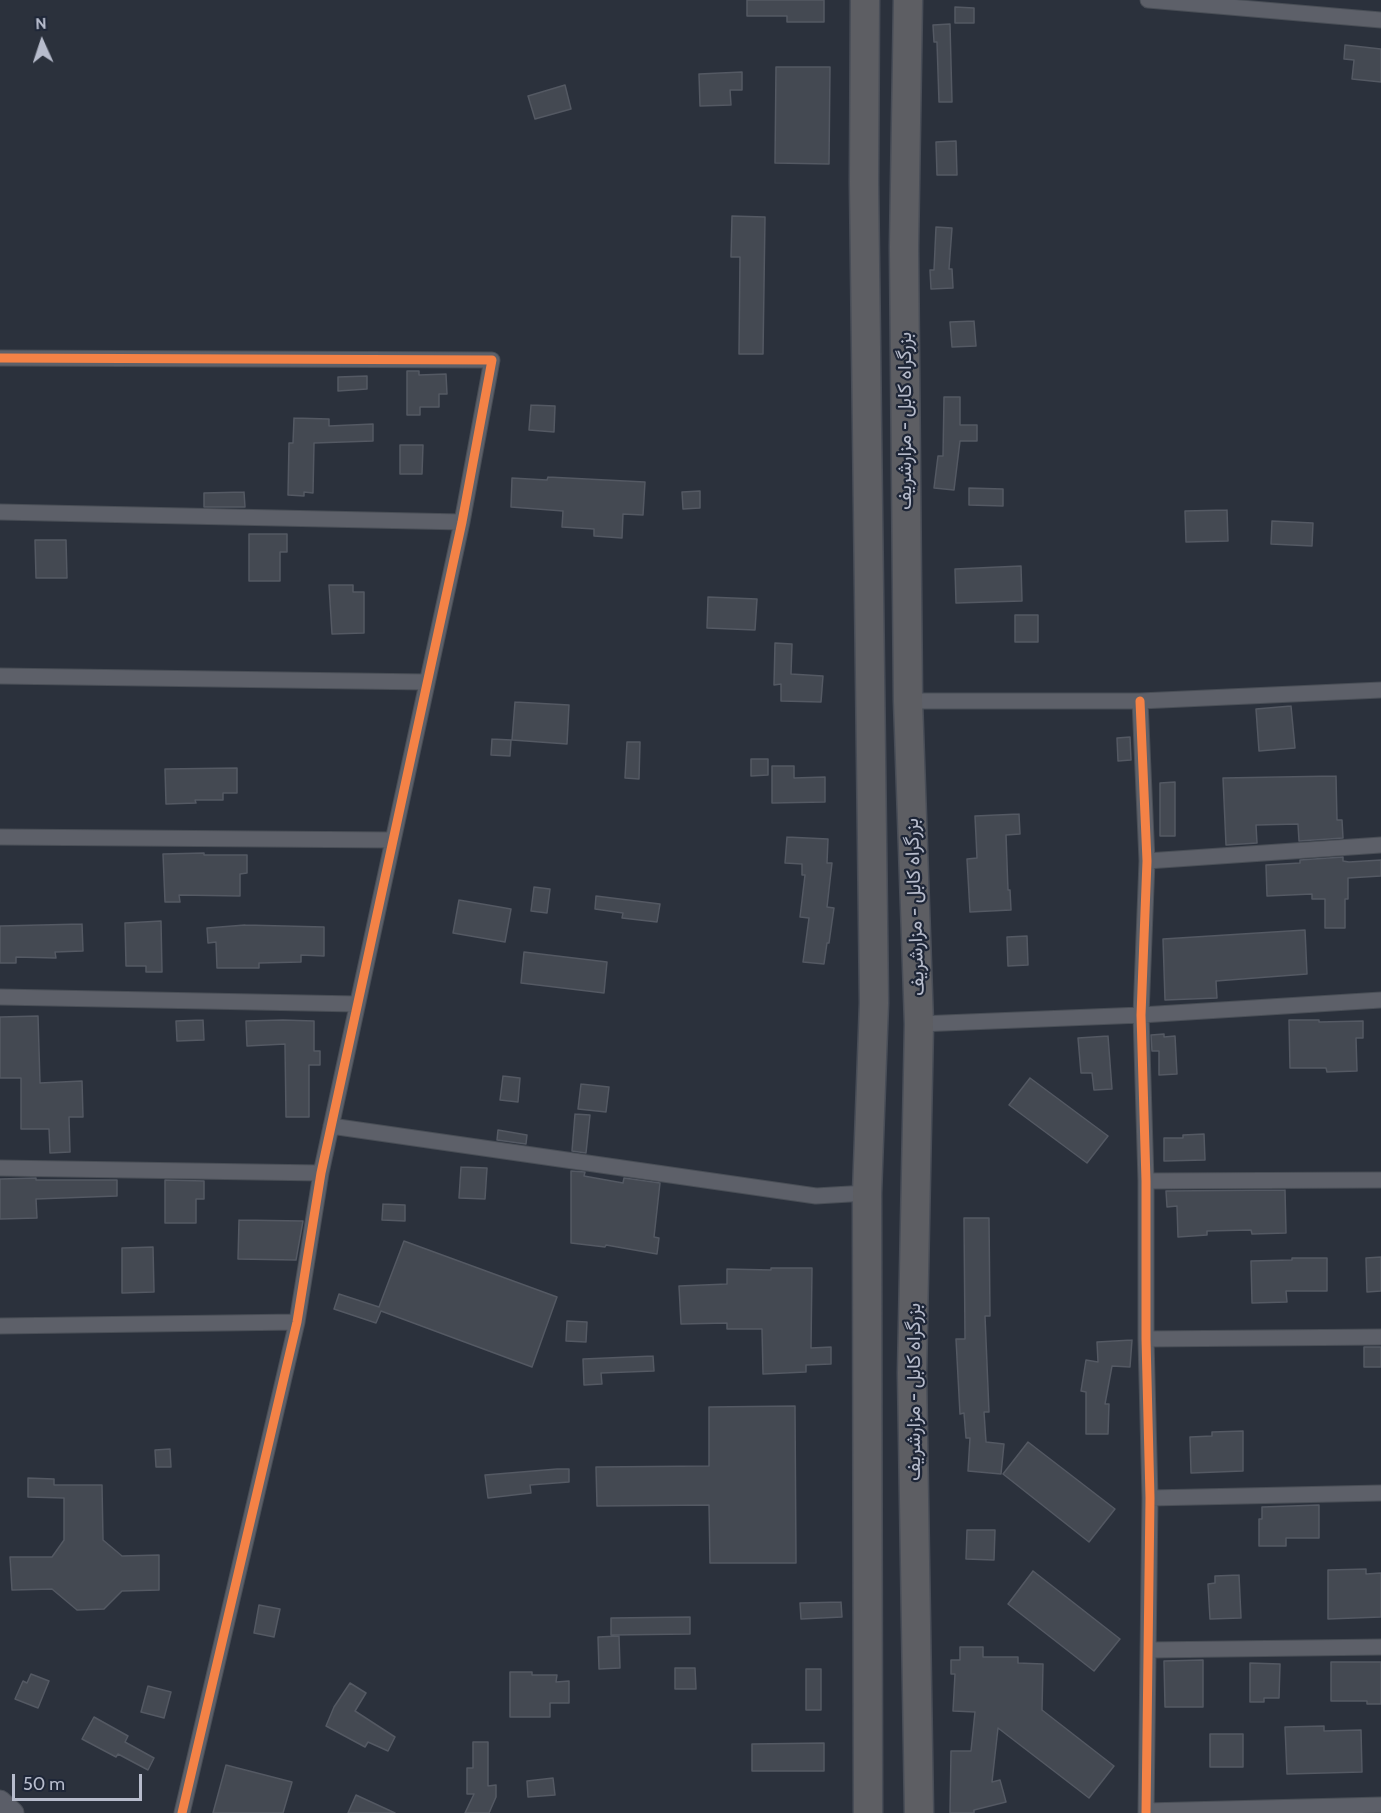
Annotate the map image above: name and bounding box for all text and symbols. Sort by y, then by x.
north arrow [12,12,72,72]
text: N [35,14,47,33]
street label: بزرگراه کابل - مزارشریف [893,332,917,510]
street label: بزرگراه کابل - مزارشریف [900,818,930,996]
street label: بزرگراه کابل - مزارشریف [902,1303,926,1481]
scale bar [15,1762,146,1800]
text: 50 m [23,1773,65,1795]

